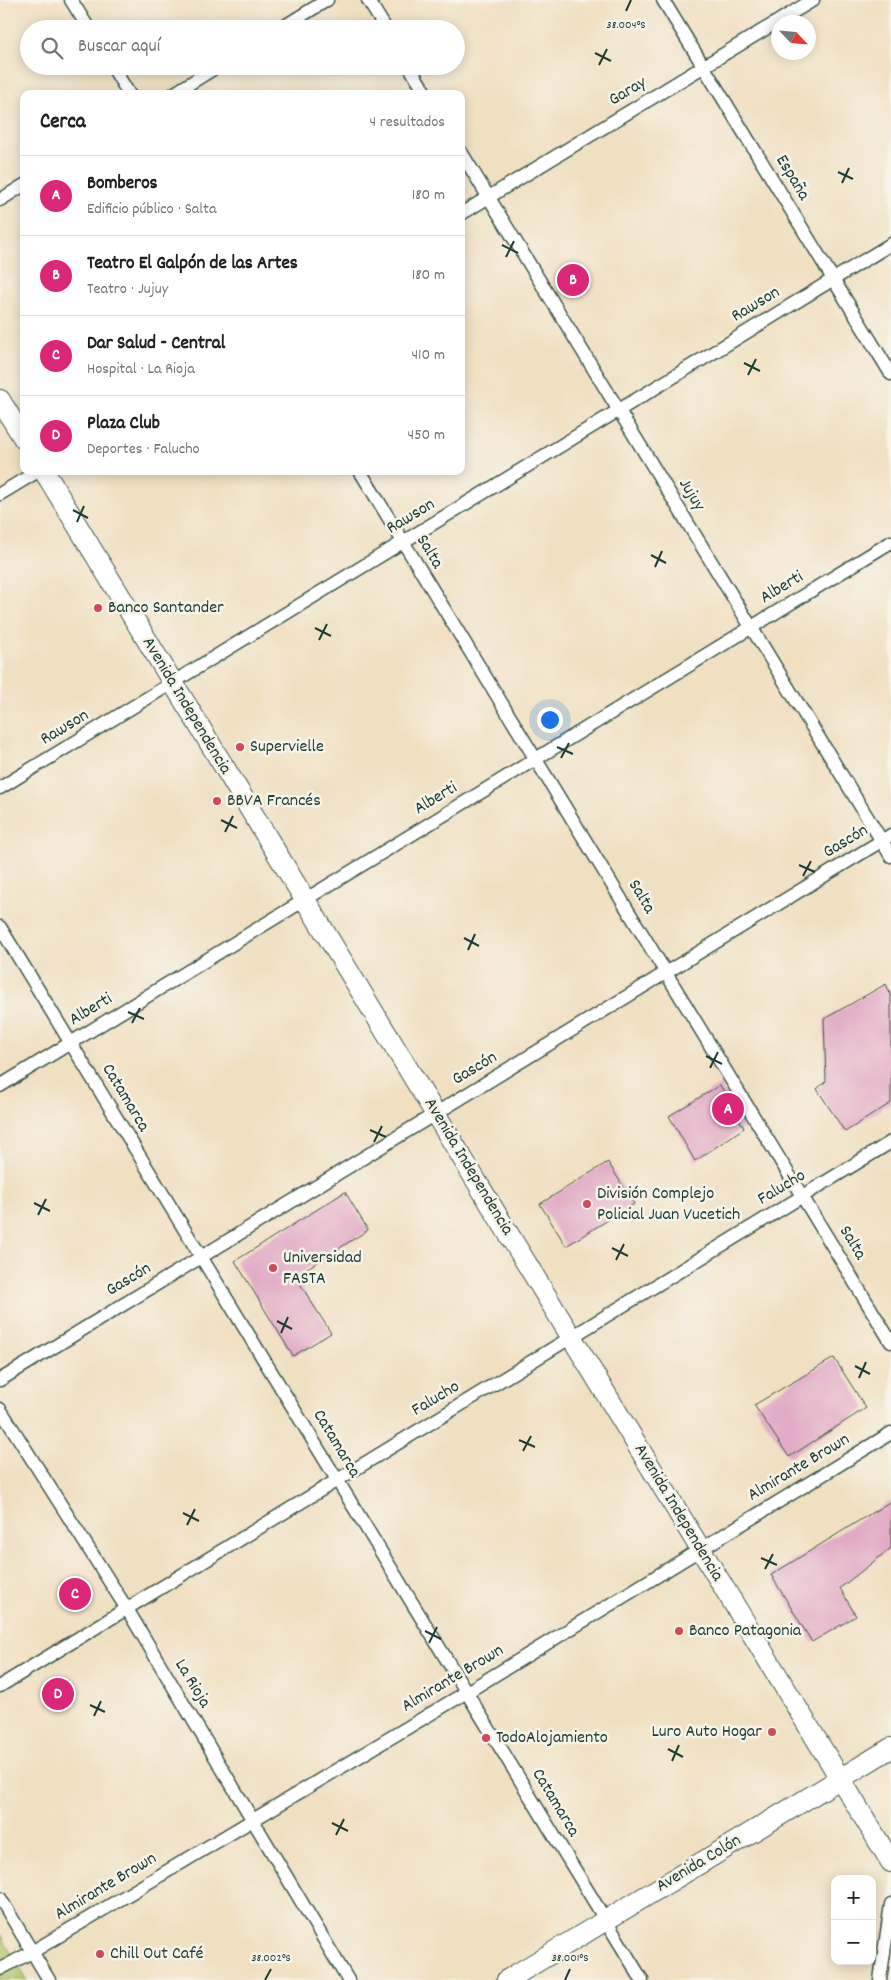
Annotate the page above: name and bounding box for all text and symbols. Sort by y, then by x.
north arrow [771,15,816,60]
text: 38.004°S [606,17,646,34]
search box [20,20,465,75]
icon: search [38,34,66,62]
text: Buscar aquí [78,34,160,61]
street label: Garay [604,71,652,113]
text: Cerca [40,108,86,138]
text: 4 resultados [370,111,445,134]
street label: España [769,150,816,206]
text: Bomberos [87,171,158,198]
text: A [52,184,60,207]
text: 180 m [412,184,445,207]
text: Edificio público · Salta [87,198,217,221]
text: Teatro El Galpón de las Artes [87,251,298,278]
pin: B [557,261,589,299]
text: B [52,264,60,287]
text: 180 m [412,264,445,287]
text: Teatro · Jujuy [87,278,168,301]
street label: Rawson [727,281,785,329]
text: Dar Salud - Central [87,331,225,358]
text: C [52,344,60,367]
text: 410 m [411,344,445,367]
text: Hospital · La Rioja [87,358,195,381]
text: Plaza Club [87,411,160,438]
text: D [52,424,60,447]
text: 450 m [408,424,445,447]
text: Deportes · Falucho [87,438,200,461]
street label: Jujuy [672,474,711,517]
street label: Rawson [382,493,440,541]
street label: Salta [409,530,449,574]
street label: Alberti [756,565,808,611]
place label: Banco Santander [108,596,224,621]
marker: Banco Santander [92,602,104,614]
street label: Avenida Independencia [135,633,237,780]
street label: Rawson [36,704,94,752]
your location [537,707,563,733]
place label: Supervielle [250,735,324,760]
marker: Supervielle [234,741,246,753]
street label: Alberti [410,776,462,822]
place label: BBVA Francés [227,789,321,814]
marker: BBVA Francés [211,795,223,807]
street label: Gascón [819,819,873,865]
street label: Salta [621,875,661,919]
street label: Alberti [65,987,117,1033]
street label: Gascón [448,1046,502,1092]
street label: Catamarca [95,1059,155,1137]
pin: A [712,1090,744,1128]
street label: Avenida Independencia [417,1094,519,1241]
street label: Falucho [753,1164,811,1212]
place label: División Complejo Policial Juan Vucetich [597,1182,740,1228]
marker: División Complejo Policial Juan Vucetich [581,1198,593,1210]
street label: Salta [832,1221,872,1265]
place label: Universidad FASTA [283,1246,362,1292]
street label: Gascón [102,1257,156,1303]
marker: Universidad FASTA [267,1262,279,1274]
street label: Falucho [407,1375,465,1423]
street label: Catamarca [306,1405,366,1483]
street label: Almirante Brown [743,1428,855,1508]
street label: Avenida Independencia [627,1440,729,1587]
pin: C [59,1575,91,1613]
place label: Banco Patagonia [689,1619,802,1644]
marker: Banco Patagonia [673,1625,685,1637]
street label: Almirante Brown [397,1639,509,1719]
street label: La Rioja [168,1655,217,1714]
pin: D [42,1675,74,1713]
place label: Luro Auto Hogar [651,1720,762,1745]
place label: TodoAlojamiento [496,1726,608,1751]
marker: Luro Auto Hogar [766,1726,778,1738]
marker: TodoAlojamiento [480,1732,492,1744]
street label: Catamarca [525,1764,585,1842]
street label: Avenida Colón [652,1829,746,1899]
street label: Almirante Brown [50,1847,162,1927]
map controls [831,1875,876,1965]
button: + [831,1875,876,1920]
button: − [831,1920,876,1965]
place label: Chill Out Café [110,1942,204,1967]
marker: Chill Out Café [94,1948,106,1960]
text: 38.002°S [251,1950,291,1967]
text: 38.001°S [552,1950,588,1967]

